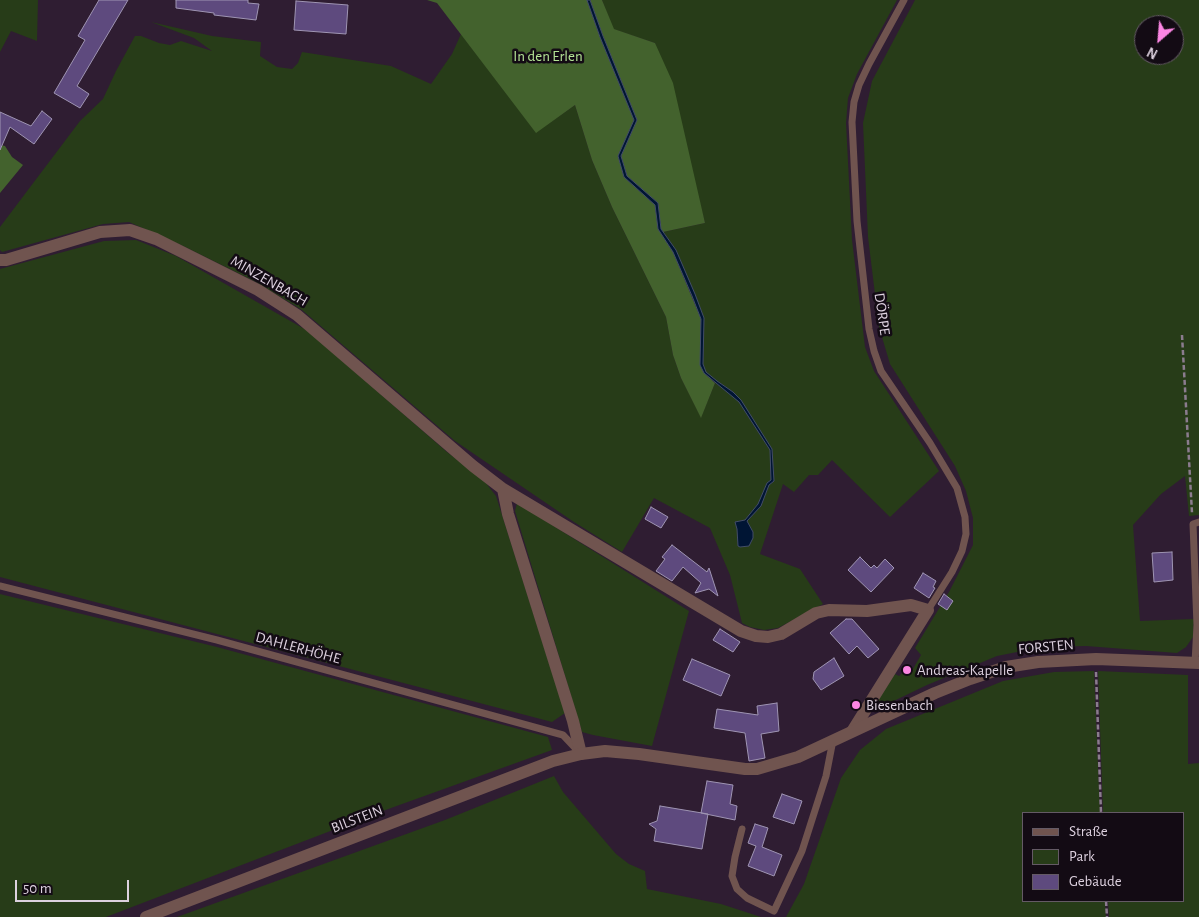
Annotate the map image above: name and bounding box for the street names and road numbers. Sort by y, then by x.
street label: MINZENBACH [227,252,311,310]
street label: DÖRPE [870,292,894,336]
street label: DAHLERHÖHE [254,628,342,668]
street label: FORSTEN [1017,636,1075,658]
street label: BILSTEIN [329,801,385,837]

